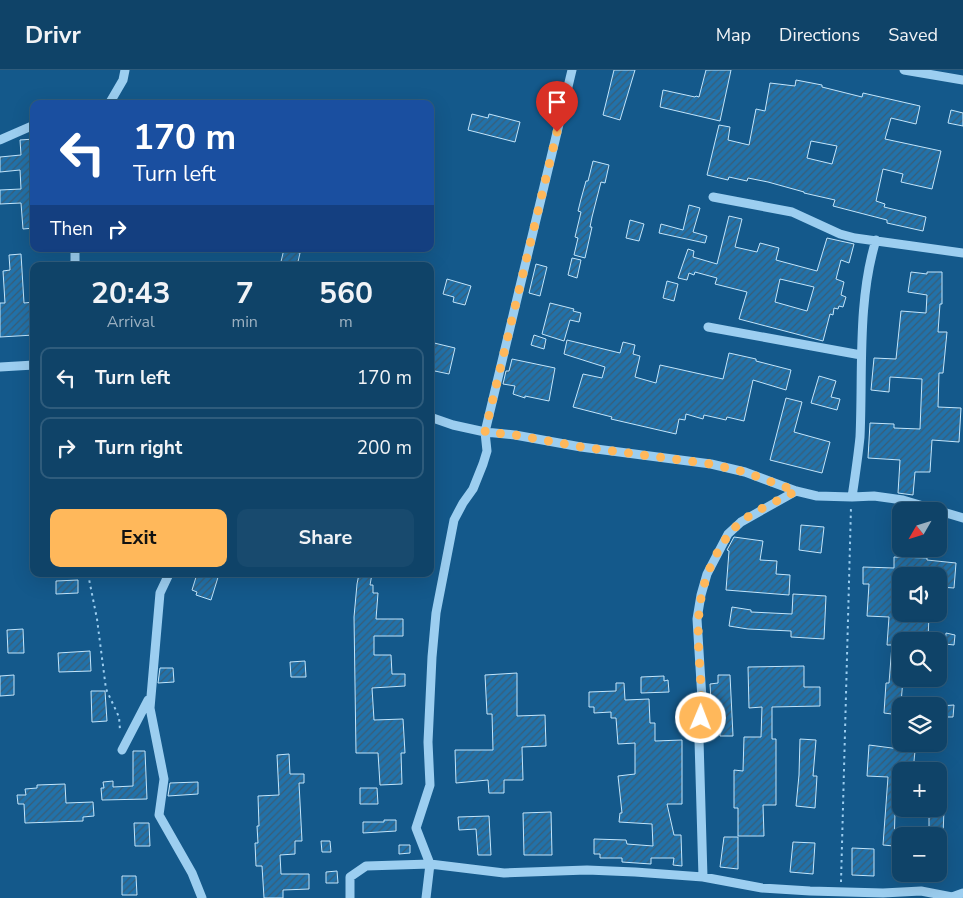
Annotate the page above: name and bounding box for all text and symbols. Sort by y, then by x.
text: Drivr [25,19,81,51]
text: Map [716,23,751,47]
text: Directions [779,23,860,47]
text: Saved [888,23,938,47]
pin [536,81,578,132]
icon: arrive [543,88,571,116]
text: 170 m [133,114,236,161]
icon: left [50,120,115,185]
text: Turn left [133,159,216,189]
icon: right [103,215,131,243]
text: Then [50,216,93,242]
text: 20:43 [91,273,170,314]
text: 7 [236,273,254,314]
text: 560 [319,273,373,314]
text: Arrival [107,311,155,333]
text: min [231,311,258,333]
text: m [339,311,353,333]
icon: left [52,364,80,392]
text: Turn left [95,365,170,391]
text: 170 m [357,365,412,391]
icon: right [52,434,80,462]
text: Turn right [95,435,182,461]
text: 200 m [357,435,412,461]
north arrow [892,502,948,558]
map controls [892,502,947,882]
button: Exit [50,509,227,567]
button: Share [237,509,414,567]
button: sound [892,567,947,622]
button: search [892,632,947,687]
position arrow [674,691,726,743]
button: layers [892,697,947,752]
button: + [892,762,947,817]
button: − [892,827,947,882]

